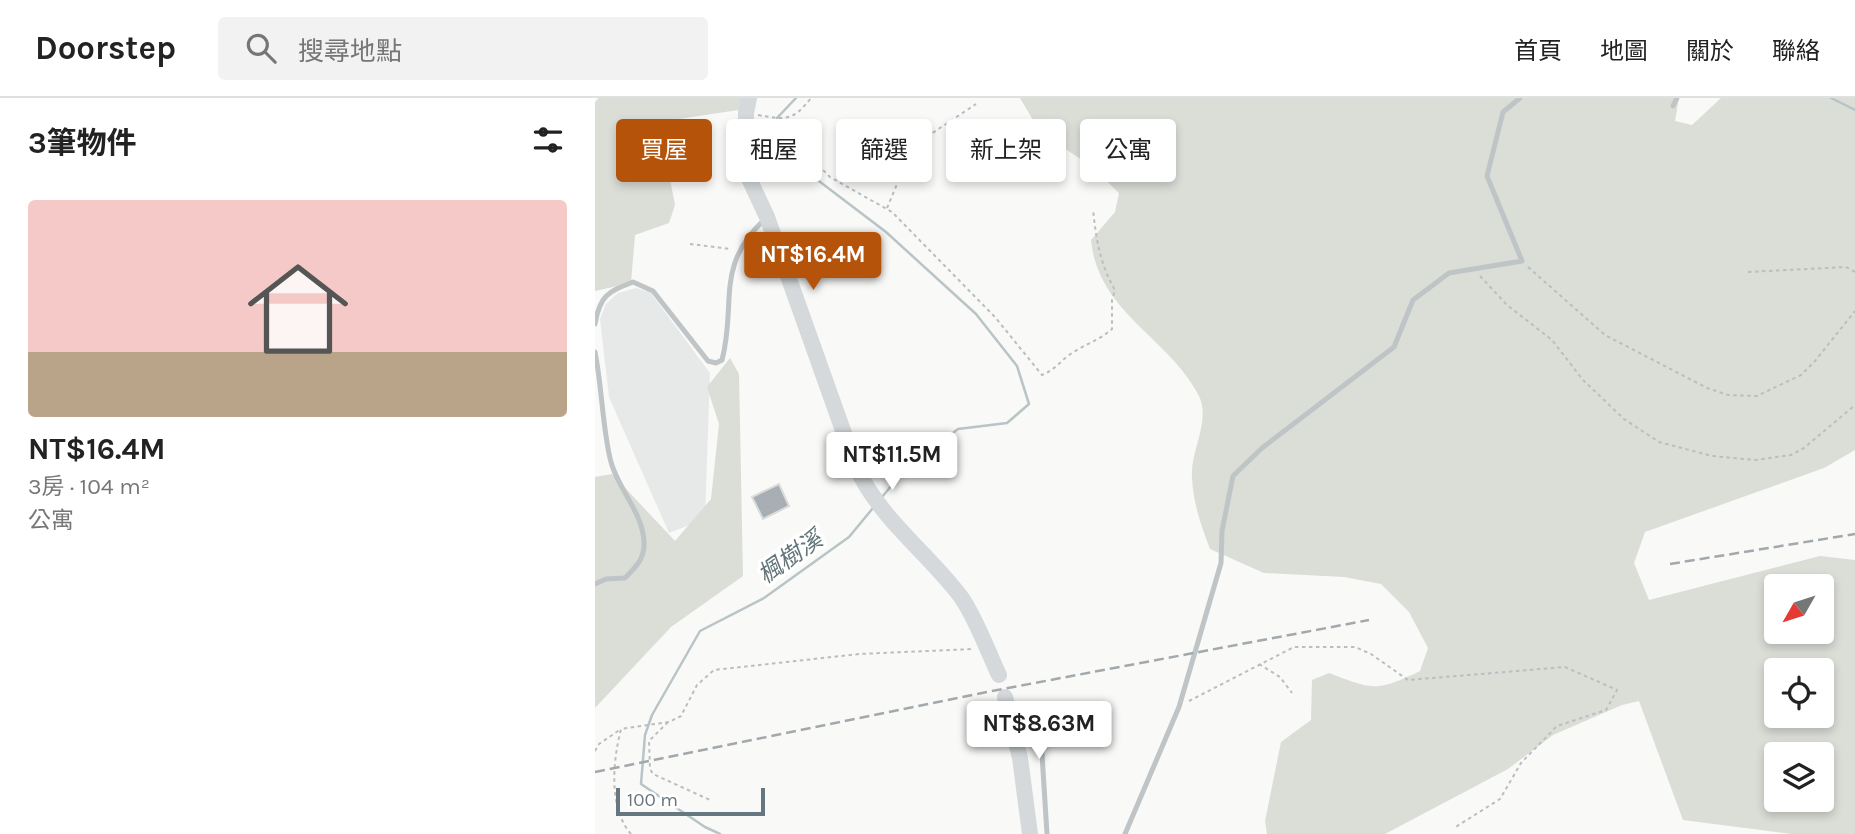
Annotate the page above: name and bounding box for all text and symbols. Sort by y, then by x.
search box [218,17,708,80]
text: Doorstep [35,29,176,67]
icon: search [242,29,280,67]
text: 搜尋地點 [298,36,402,67]
text: 首頁 [1514,37,1562,65]
text: 地圖 [1600,37,1648,65]
text: 關於 [1686,37,1734,65]
text: 聯絡 [1772,37,1820,65]
chip: 買屋 [616,119,712,182]
chip: 租屋 [726,119,822,182]
chip: 篩選 [836,119,932,182]
chip: 新上架 [946,119,1066,182]
chip: 公寓 [1080,119,1176,182]
icon: filters [529,121,567,159]
text: 3筆物件 [28,125,137,161]
pin: NT$16.4M [741,232,885,292]
text: NT$16.4M [760,241,866,268]
icon: home [235,246,361,372]
text: NT$16.4M [28,431,166,467]
pin: NT$11.5M [820,432,964,492]
text: NT$11.5M [842,441,942,468]
text: 3房 · 104 m² [28,473,150,500]
text: 公寓 [28,507,74,534]
water label: 楓樹溪 [752,523,830,589]
north arrow [1764,574,1834,644]
map controls [1764,574,1834,812]
button: locate [1764,658,1834,728]
pin: NT$8.63M [967,702,1111,761]
text: NT$8.63M [983,710,1095,737]
button: layers [1764,742,1834,812]
scale bar [616,785,765,817]
text: 100 m [627,789,678,811]

